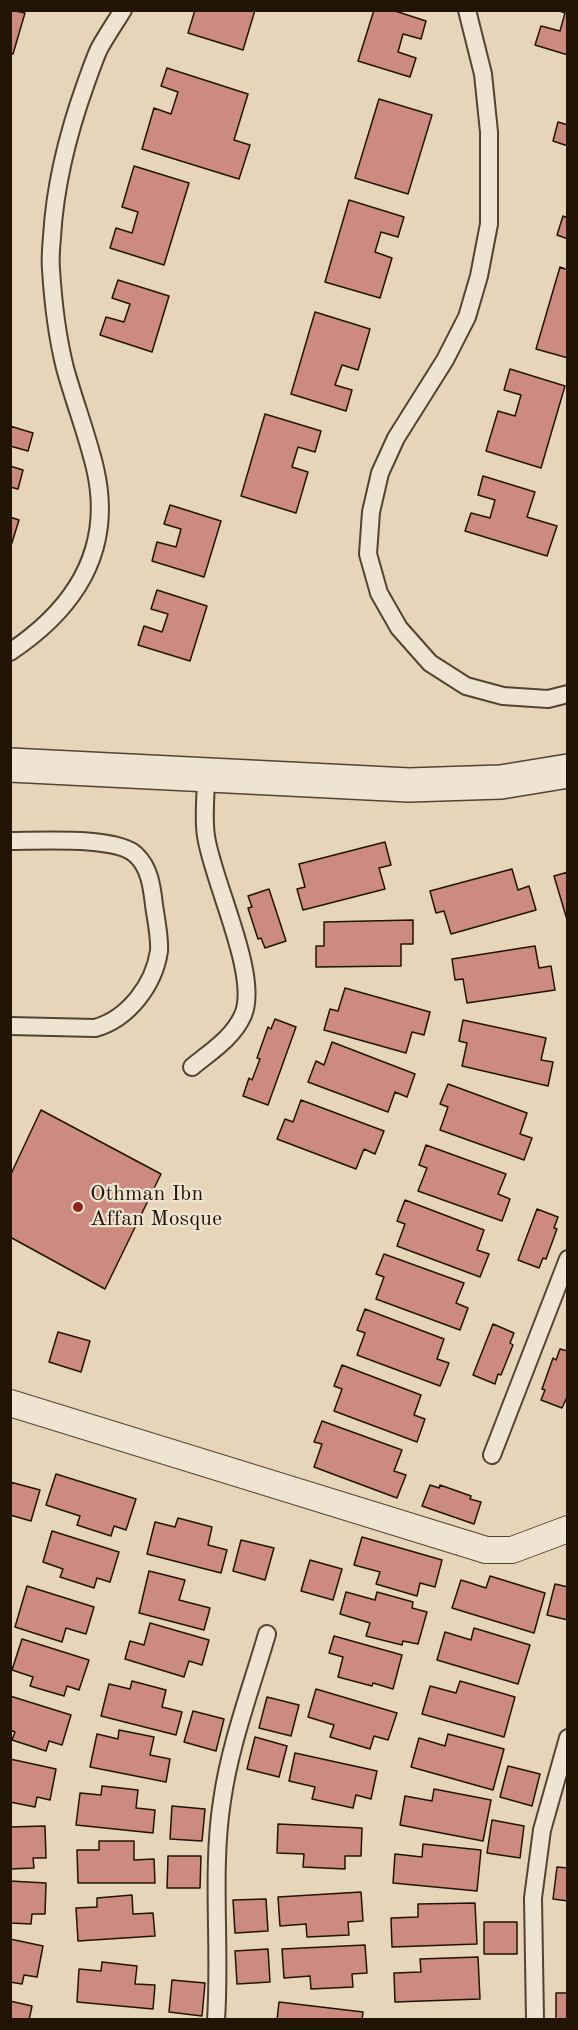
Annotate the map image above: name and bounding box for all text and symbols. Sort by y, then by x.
place label: Othman Ibn Affan Mosque [90,1181,222,1232]
marker: Othman Ibn Affan Mosque [71,1200,85,1214]

